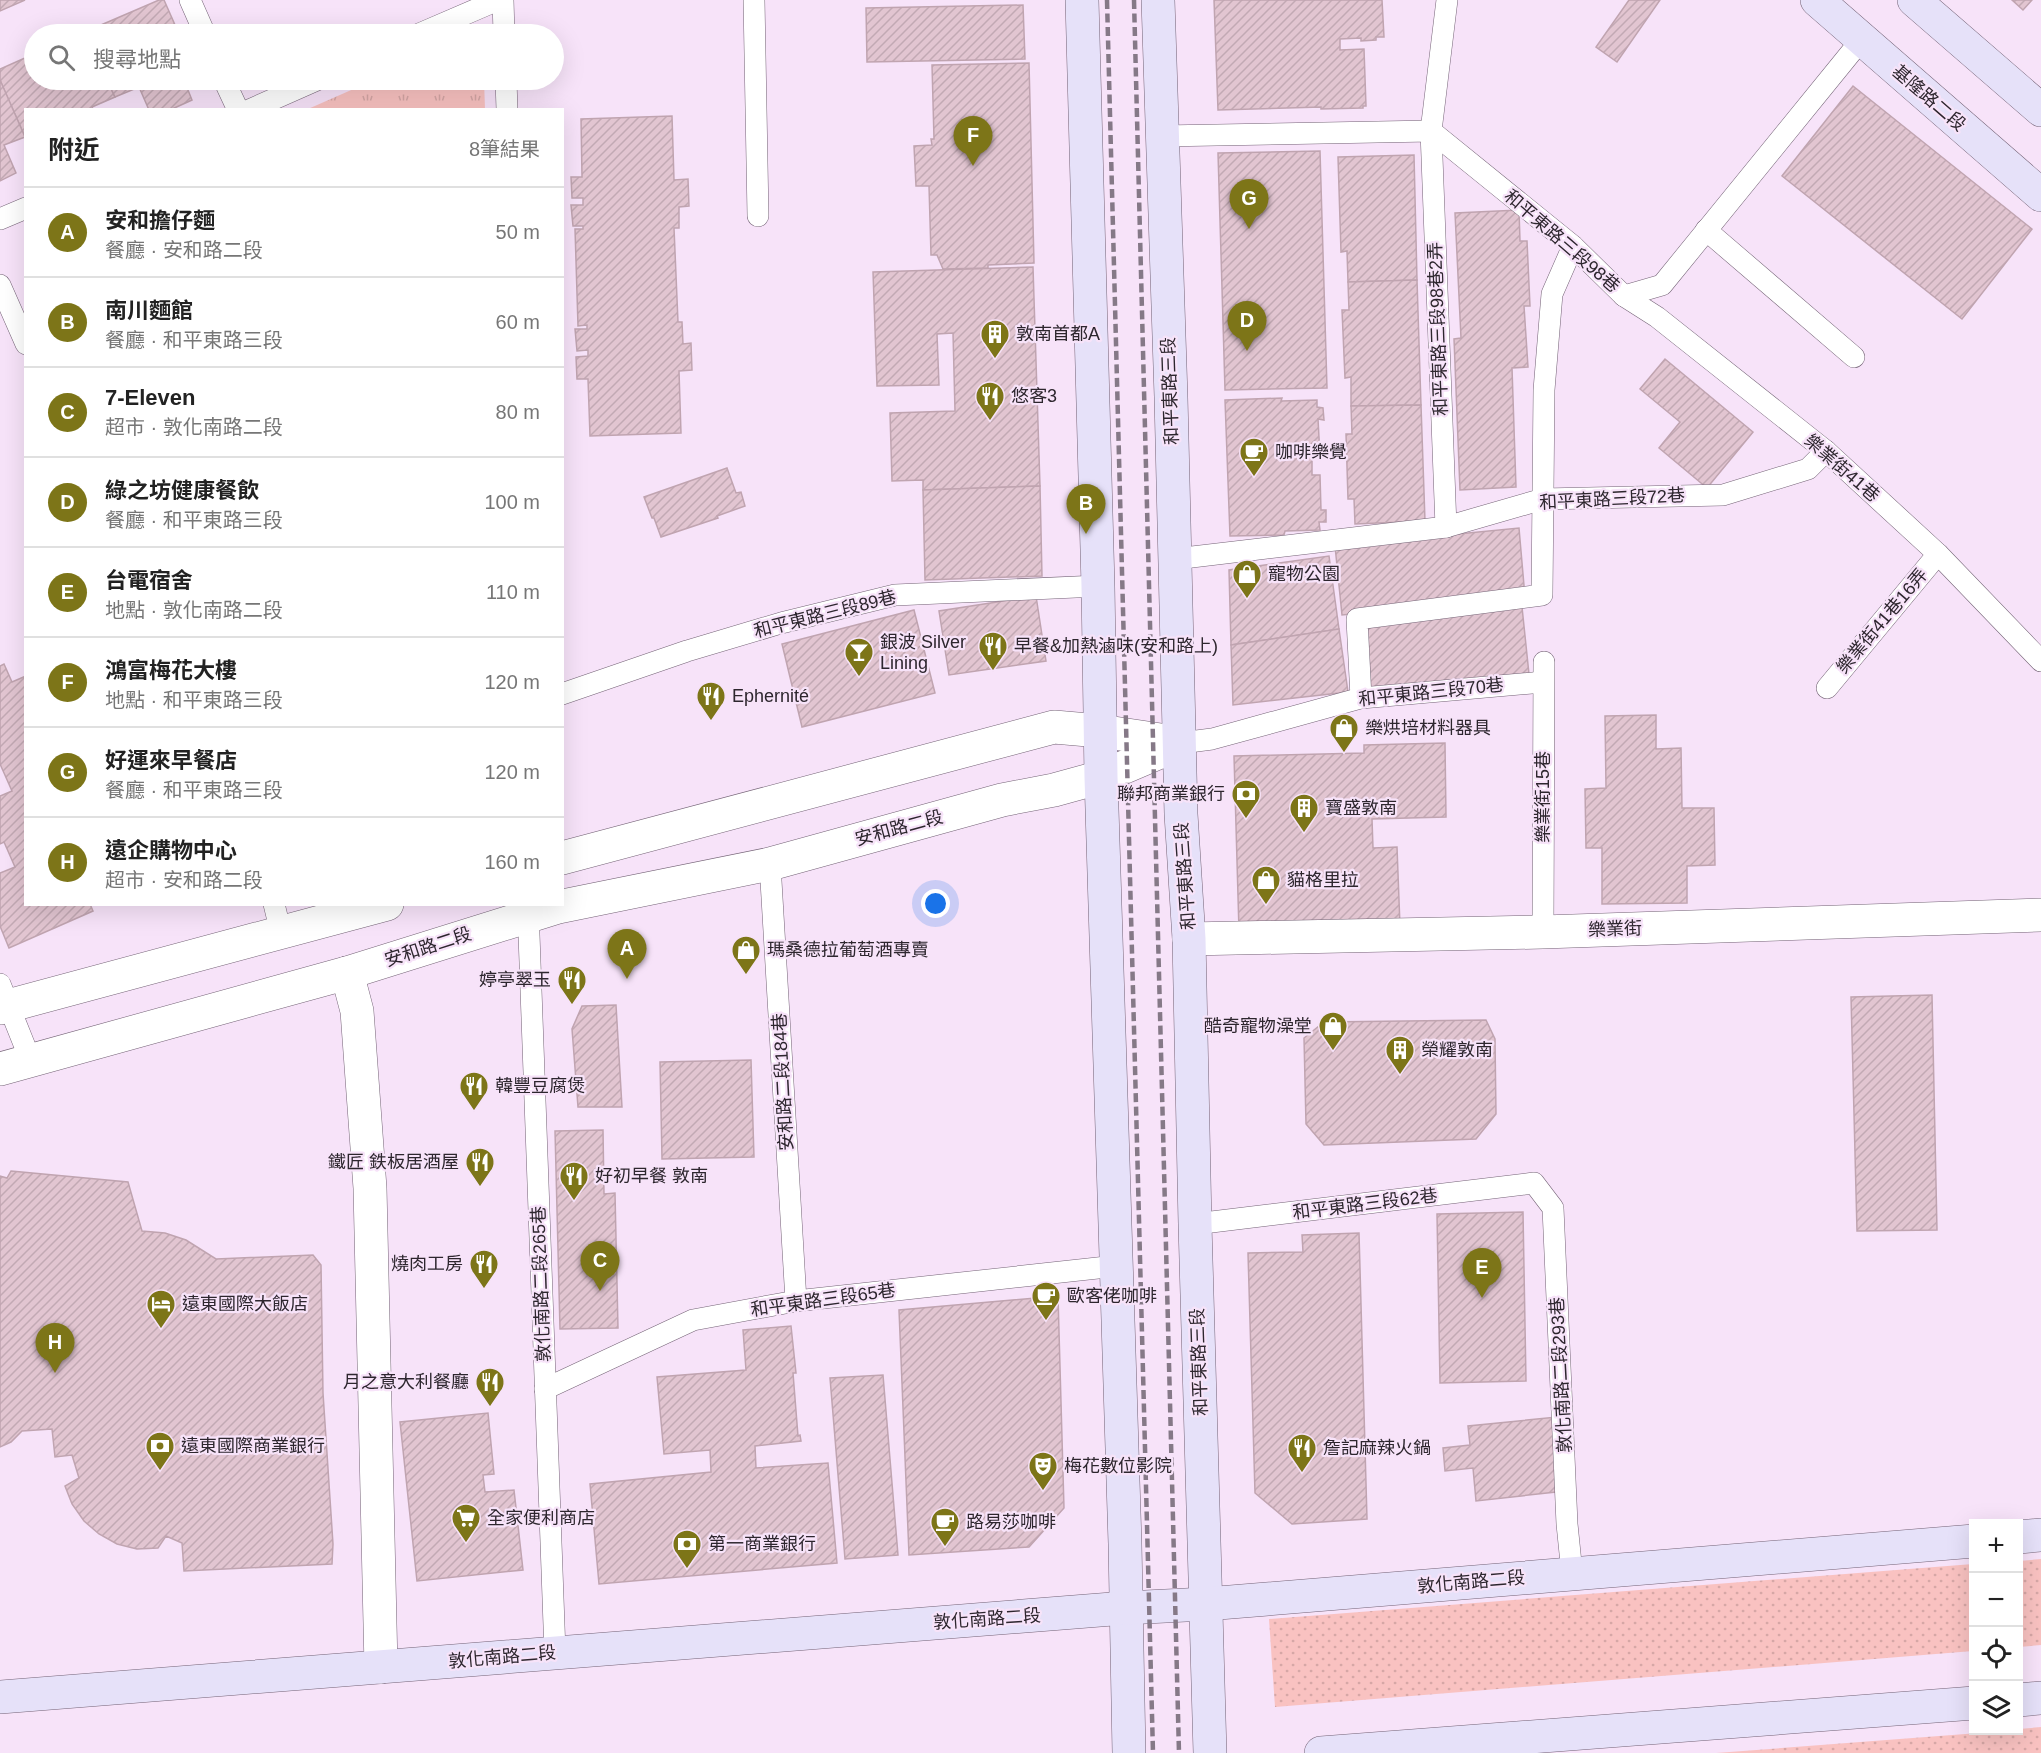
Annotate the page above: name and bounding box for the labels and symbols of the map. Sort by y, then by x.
street label: 基隆路二段 [1888,61,1970,135]
pin: F [954,116,992,166]
pin: G [1230,180,1268,229]
street label: 和平東路三段98巷 [1500,186,1624,296]
street label: 和平東路三段98巷2弄 [1425,242,1451,416]
pin: D [1228,302,1266,351]
building icon: 敦南首都A [979,318,1011,360]
place label: 敦南首都A [1016,324,1100,344]
street label: 和平東路三段 [1158,337,1182,445]
restaurant icon: 悠客3 [974,380,1006,422]
place label: 悠客3 [1011,386,1057,406]
street label: 樂業街41巷 [1801,430,1883,506]
cafe icon: 咖啡樂覺 [1238,436,1270,478]
place label: 咖啡樂覺 [1275,442,1347,462]
pin: B [1066,484,1106,534]
street label: 和平東路三段72巷 [1539,485,1685,513]
shop icon: 寵物公園 [1231,558,1263,600]
place label: 寵物公園 [1268,564,1340,584]
street label: 樂業街41巷16弄 [1833,565,1931,677]
street label: 和平東路三段89巷 [752,587,898,641]
restaurant icon: 早餐&加熱滷味(安和路上) [977,630,1009,672]
place label: 銀波 Silver Lining [880,632,966,673]
bar icon: 銀波 Silver Lining [843,636,875,678]
place label: 早餐&加熱滷味(安和路上) [1014,636,1218,656]
street label: 和平東路三段70巷 [1357,674,1505,710]
restaurant icon: Ephernité [695,680,727,722]
place label: Ephernité [732,686,809,706]
shop icon: 樂烘培材料器具 [1328,712,1360,754]
place label: 樂烘培材料器具 [1365,718,1491,738]
street label: 樂業街15巷 [1533,751,1553,843]
bank icon: 聯邦商業銀行 [1230,778,1262,820]
place label: 聯邦商業銀行 [1117,784,1225,804]
building icon: 寶盛敦南 [1288,792,1320,834]
place label: 寶盛敦南 [1325,798,1397,818]
street label: 安和路二段 [853,807,945,849]
street label: 和平東路三段 [1171,821,1199,931]
shop icon: 貓格里拉 [1250,864,1282,906]
place label: 貓格里拉 [1287,870,1359,890]
your location [921,889,950,918]
street label: 樂業街 [1588,918,1642,940]
street label: 安和路二段 [382,924,474,970]
pin: A [608,930,646,979]
shop icon: 瑪桑德拉葡萄酒專賣 [730,934,762,976]
place label: 瑪桑德拉葡萄酒專賣 [767,940,929,960]
restaurant icon: 婷亭翠玉 [556,964,588,1006]
place label: 婷亭翠玉 [479,970,551,990]
shop icon: 酷奇寵物澡堂 [1317,1010,1349,1052]
street label: 安和路二段184巷 [769,1013,797,1151]
place label: 酷奇寵物澡堂 [1204,1016,1312,1036]
building icon: 榮耀敦南 [1384,1034,1416,1076]
place label: 榮耀敦南 [1421,1040,1493,1060]
restaurant icon: 韓豐豆腐煲 [458,1070,490,1112]
place label: 韓豐豆腐煲 [495,1076,585,1096]
restaurant icon: 鐵匠 鉄板居酒屋 [464,1146,496,1188]
place label: 鐵匠 鉄板居酒屋 [328,1152,459,1172]
restaurant icon: 好初早餐 敦南 [558,1160,590,1202]
place label: 好初早餐 敦南 [595,1166,708,1186]
street label: 和平東路三段62巷 [1291,1185,1439,1223]
street label: 敦化南路二段265巷 [528,1206,554,1362]
pin: C [580,1242,620,1291]
restaurant icon: 燒肉工房 [468,1248,500,1290]
pin: E [1462,1248,1502,1298]
place label: 燒肉工房 [391,1254,463,1274]
street label: 和平東路三段65巷 [749,1280,897,1320]
cafe icon: 歐客佬咖啡 [1030,1280,1062,1322]
place label: 歐客佬咖啡 [1067,1286,1157,1306]
hotel icon: 遠東國際大飯店 [145,1288,177,1330]
place label: 遠東國際大飯店 [182,1294,308,1314]
street label: 敦化南路二段293巷 [1547,1297,1575,1453]
street label: 和平東路三段 [1187,1308,1211,1416]
pin: H [36,1324,74,1373]
restaurant icon: 月之意大利餐廳 [474,1366,506,1408]
place label: 月之意大利餐廳 [343,1372,469,1392]
bank icon: 遠東國際商業銀行 [144,1430,176,1472]
restaurant icon: 詹記麻辣火鍋 [1286,1432,1318,1474]
place label: 遠東國際商業銀行 [181,1436,325,1456]
place label: 詹記麻辣火鍋 [1323,1438,1431,1458]
theatre icon: 梅花數位影院 [1027,1450,1059,1492]
place label: 梅花數位影院 [1064,1456,1172,1476]
supermarket icon: 全家便利商店 [450,1502,482,1544]
cafe icon: 路易莎咖啡 [929,1506,961,1548]
place label: 全家便利商店 [487,1508,595,1528]
place label: 路易莎咖啡 [966,1512,1056,1532]
bank icon: 第一商業銀行 [671,1528,703,1570]
place label: 第一商業銀行 [708,1534,816,1554]
street label: 敦化南路二段 [1416,1567,1526,1597]
street label: 敦化南路二段 [932,1605,1042,1633]
street label: 敦化南路二段 [447,1642,557,1672]

